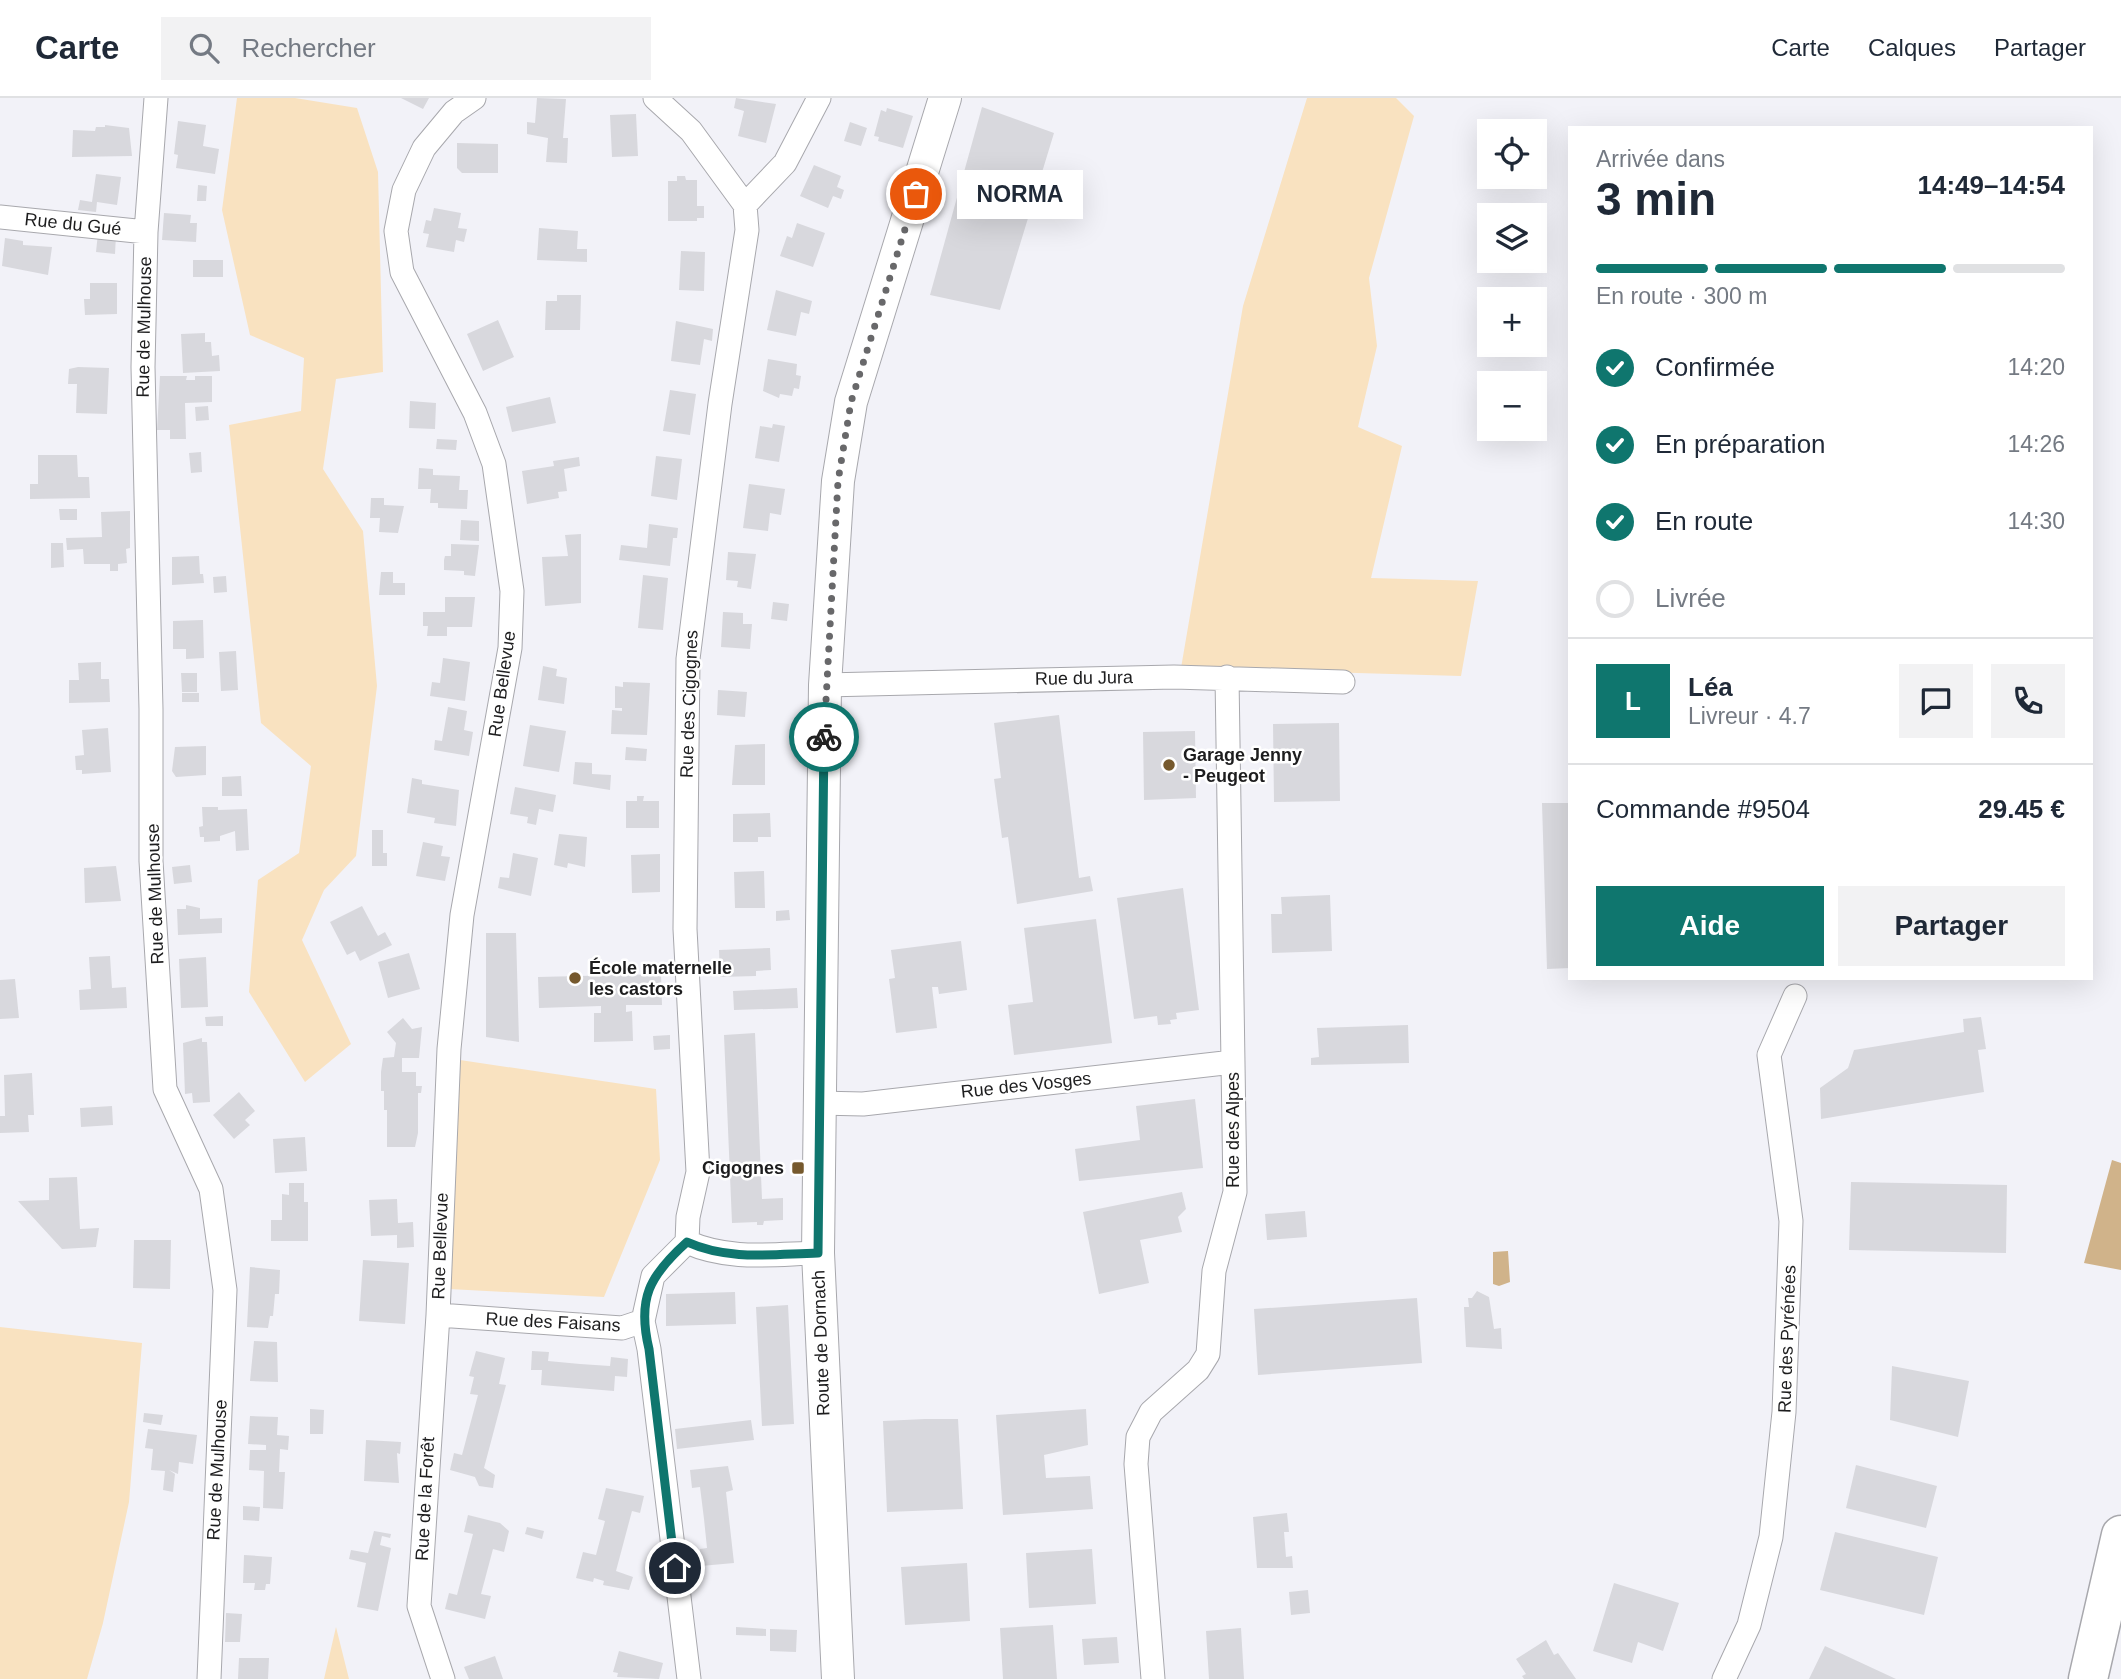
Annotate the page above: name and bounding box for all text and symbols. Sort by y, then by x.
search box [161,17,651,80]
text: Carte [35,29,119,66]
icon: search [185,29,223,67]
text: Rechercher [241,33,376,63]
text: Carte [1771,34,1830,61]
text: Calques [1868,34,1956,61]
text: Partager [1994,34,2086,61]
map controls [1477,119,1547,441]
button: locate [1477,119,1547,189]
text: Arrivée dans [1596,146,1725,172]
pin [886,164,946,224]
callout: NORMA [958,170,1084,218]
text: 14:49–14:54 [1918,170,2065,200]
text: 3 min [1596,173,1716,225]
icon: bag [897,175,935,213]
text: NORMA [977,181,1063,207]
button: layers [1477,203,1547,273]
street label: Rue du Gué [24,209,122,239]
street label: Rue de Mulhouse [133,256,155,398]
text: En route · 300 m [1596,283,1767,309]
button: + [1477,287,1547,357]
icon: check [1596,349,1634,387]
text: Confirmée [1655,352,1775,382]
text: 14:20 [2007,354,2065,380]
button: − [1477,371,1547,441]
icon: check [1596,426,1634,464]
text: En préparation [1655,429,1826,459]
text: 14:26 [2007,431,2065,457]
icon: check [1596,503,1634,541]
text: En route [1655,506,1753,536]
text: 14:30 [2007,508,2065,534]
text: Livrée [1655,583,1726,613]
street label: Rue Bellevue [485,630,519,738]
street label: Rue des Cigognes [676,630,702,778]
button: chat [1899,664,1973,738]
button: phone [1991,664,2065,738]
street label: Rue du Jura [1035,667,1134,689]
text: Léa [1688,672,1733,702]
text: L [1625,686,1641,716]
courier [789,702,859,772]
text: Livreur · 4.7 [1688,703,1811,729]
icon: bike [805,718,843,756]
place label: Garage Jenny - Peugeot [1183,745,1302,786]
marker: Garage Jenny - Peugeot [1161,757,1177,773]
text: Commande #9504 [1596,794,1810,824]
text: 29.45 € [1978,794,2065,824]
street label: Rue de Mulhouse [143,823,167,965]
button: Aide [1596,886,1824,966]
button: Partager [1838,886,2065,966]
place label: École maternelle les castors [589,957,732,999]
marker: École maternelle les castors [567,970,583,986]
street label: Rue des Vosges [960,1068,1092,1102]
street label: Rue des Alpes [1223,1072,1243,1188]
place label: Cigognes [702,1158,784,1178]
marker: Cigognes [790,1160,806,1176]
street label: Rue Bellevue [428,1192,452,1300]
street label: Rue des Pyrénées [1774,1265,1800,1413]
street label: Route de Dornach [808,1270,834,1416]
street label: Rue des Faisans [485,1308,621,1336]
street label: Rue de Mulhouse [203,1399,231,1541]
street label: Rue de la Forêt [412,1437,438,1561]
pin [645,1538,705,1598]
icon: home [656,1549,694,1587]

